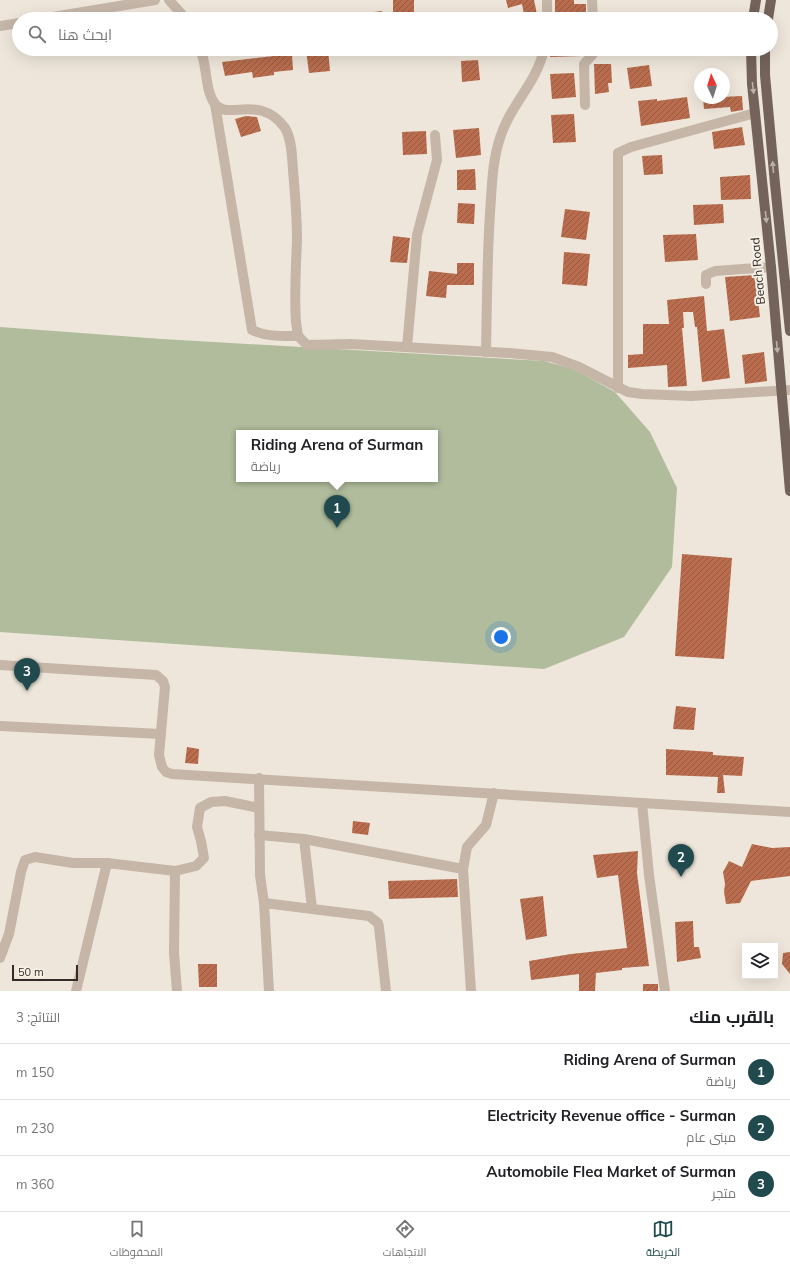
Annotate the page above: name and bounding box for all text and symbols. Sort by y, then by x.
search box [12,12,778,56]
icon: search [26,23,48,45]
text: ابحث هنا [58,25,112,44]
north arrow [694,68,730,104]
one-way arrow [749,82,756,94]
one-way arrow [770,161,777,173]
one-way arrow [763,211,769,223]
street label: Beach Road [747,237,768,305]
one-way arrow [774,341,781,353]
popup [236,430,438,482]
text: Riding Arena of Surman [251,435,423,454]
text: رياضة [251,458,281,474]
pin: 1 [324,495,350,528]
your location [491,627,511,647]
pin: 3 [14,658,40,691]
pin: 2 [668,844,694,877]
map controls [742,943,778,979]
button: layers [742,943,778,979]
scale bar [12,963,78,982]
text: 50 m [18,965,44,979]
text: بالقرب منك [689,1006,774,1027]
text: النتائج: 3 [16,1009,60,1025]
text: Riding Arena of Surman [563,1050,736,1069]
text: 150 m [16,1064,54,1080]
text: 1 [757,1064,765,1080]
text: رياضة [706,1073,736,1089]
text: Electricity Revenue office - Surman [487,1106,736,1125]
text: 230 m [16,1120,54,1136]
text: 2 [757,1120,765,1136]
text: مبنى عام [686,1129,736,1145]
text: Automobile Flea Market of Surman [486,1162,736,1181]
text: 360 m [16,1176,54,1192]
text: 3 [757,1176,765,1192]
text: متجر [712,1185,736,1201]
tab: المحفوظات [110,1218,163,1262]
tab: الاتجاهات [383,1218,426,1262]
tab: الخريطة [646,1218,680,1262]

